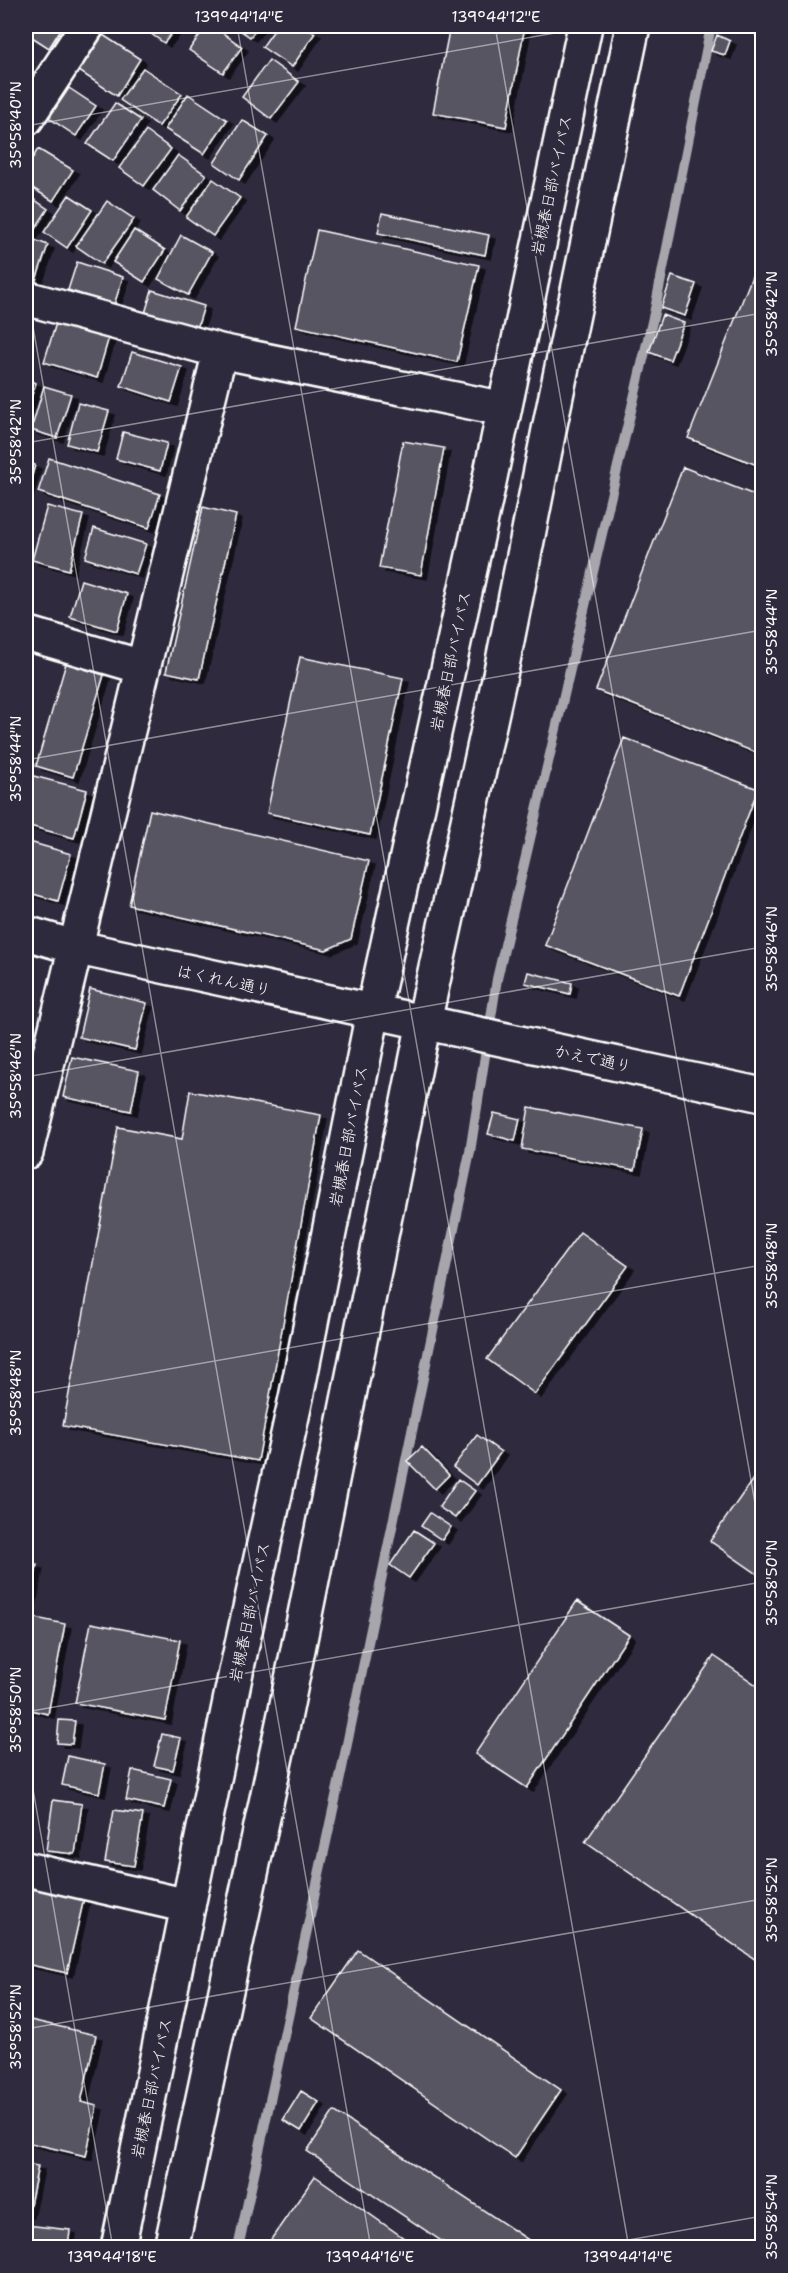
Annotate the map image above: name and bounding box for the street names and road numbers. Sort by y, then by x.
street label: 岩槻春日部バイパス [526,113,577,258]
street label: 岩槻春日部バイパス [425,589,476,734]
street label: はくれん通り [175,960,273,1001]
street label: かえで通り [552,1040,634,1077]
street label: 岩槻春日部バイパス [324,1064,373,1209]
street label: 岩槻春日部バイパス [224,1540,275,1685]
street label: 岩槻春日部バイパス [126,2016,177,2161]

